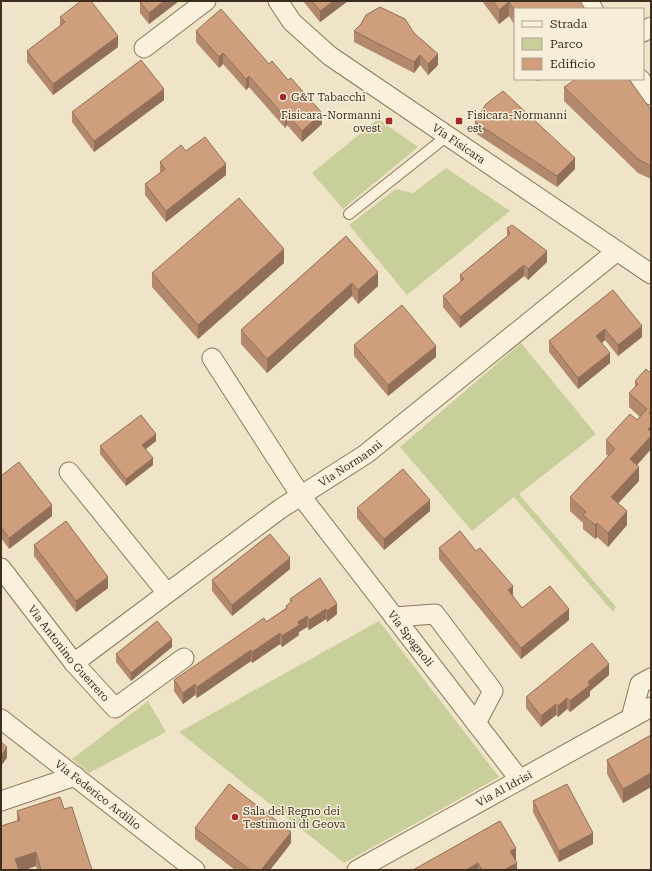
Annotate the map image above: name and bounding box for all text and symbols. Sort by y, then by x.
legend [514,8,644,80]
text: Strada [550,17,588,31]
text: Parco [550,37,583,51]
text: Edificio [550,57,595,71]
place label: G&T Tabacchi [291,91,366,104]
marker: G&T Tabacchi [278,92,288,102]
place label: Fisicara-Normanni ovest [281,109,381,135]
place label: Fisicara-Normanni est [467,109,567,135]
marker: Fisicara-Normanni ovest [384,116,394,126]
marker: Fisicara-Normanni est [454,116,464,126]
street label: Via Fisicara [430,121,488,166]
street label: Via Normanni [316,437,385,489]
street label: Via Antonino Guerrero [25,603,112,704]
street label: Via Spagnoli [385,608,437,669]
street label: Via Federico Ardilio [52,757,144,832]
street label: Via Al Idrisi [474,768,535,809]
place label: Sala del Regno dei Testimoni di Geova [243,805,346,831]
marker: Sala del Regno dei Testimoni di Geova [230,812,240,822]

